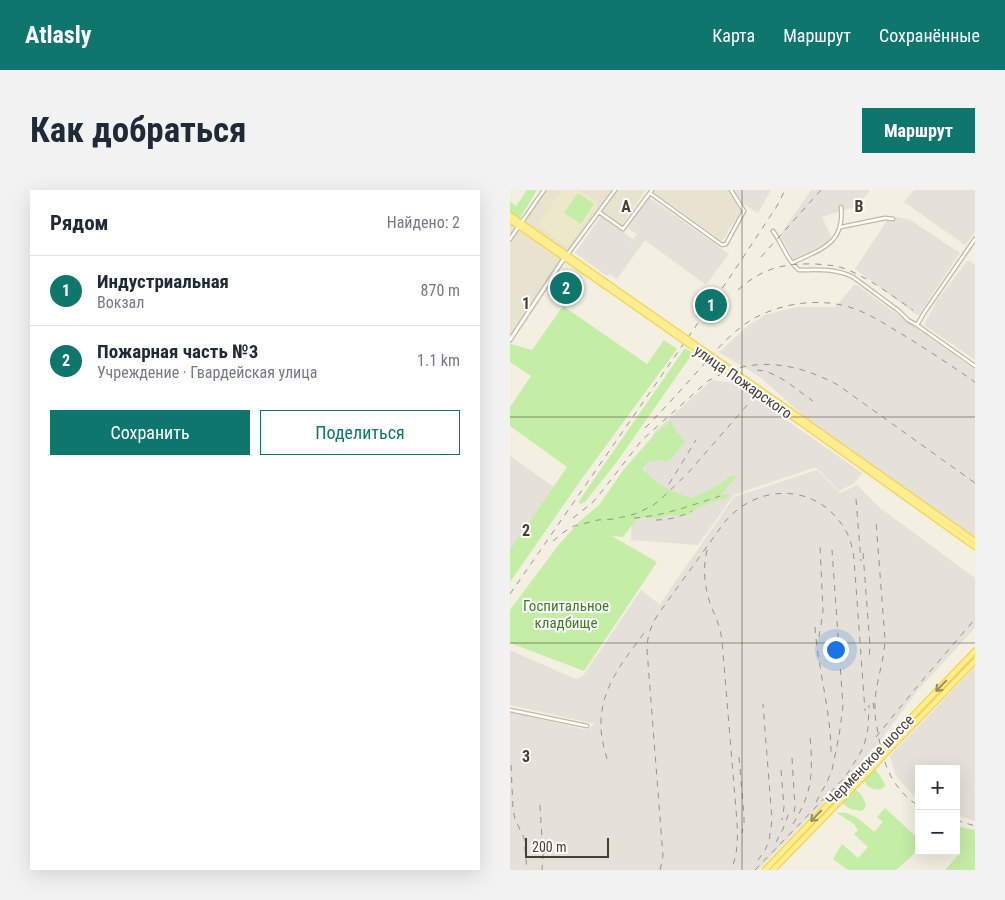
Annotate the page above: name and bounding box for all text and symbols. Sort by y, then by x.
text: Atlasly [25,21,91,49]
text: Карта [712,25,755,46]
text: Маршрут [783,25,851,46]
text: Сохранённые [879,25,980,46]
button: Маршрут [862,108,975,153]
text: Как добраться [30,110,246,151]
text: A [621,197,631,216]
text: B [855,197,864,216]
text: Рядом [50,211,109,235]
text: Найдено: 2 [387,213,460,232]
pin: 2 [550,269,582,307]
text: Индустриальная [97,270,229,293]
text: 1 [62,281,70,300]
text: 870 m [421,281,460,300]
pin: 1 [695,286,727,324]
text: Вокзал [97,293,144,312]
text: 1 [522,294,530,313]
text: Пожарная часть №3 [97,340,258,363]
street label: улица Пожарского [691,342,795,422]
text: 2 [62,351,70,370]
text: 1.1 km [417,351,460,370]
text: Учреждение · Гвардейская улица [97,363,317,382]
button: Сохранить [50,410,250,455]
button: Поделиться [260,410,460,455]
text: 2 [522,521,530,540]
park label: Госпитальное кладбище [523,597,609,632]
your location [823,637,849,663]
one-way arrow [935,680,947,692]
street label: Черменское шоссе [822,711,918,809]
text: 3 [522,747,530,766]
map controls [915,765,960,855]
button: + [915,765,960,810]
one-way arrow [810,810,823,822]
button: − [915,810,960,855]
scale bar [525,835,609,858]
text: 200 m [532,839,567,855]

